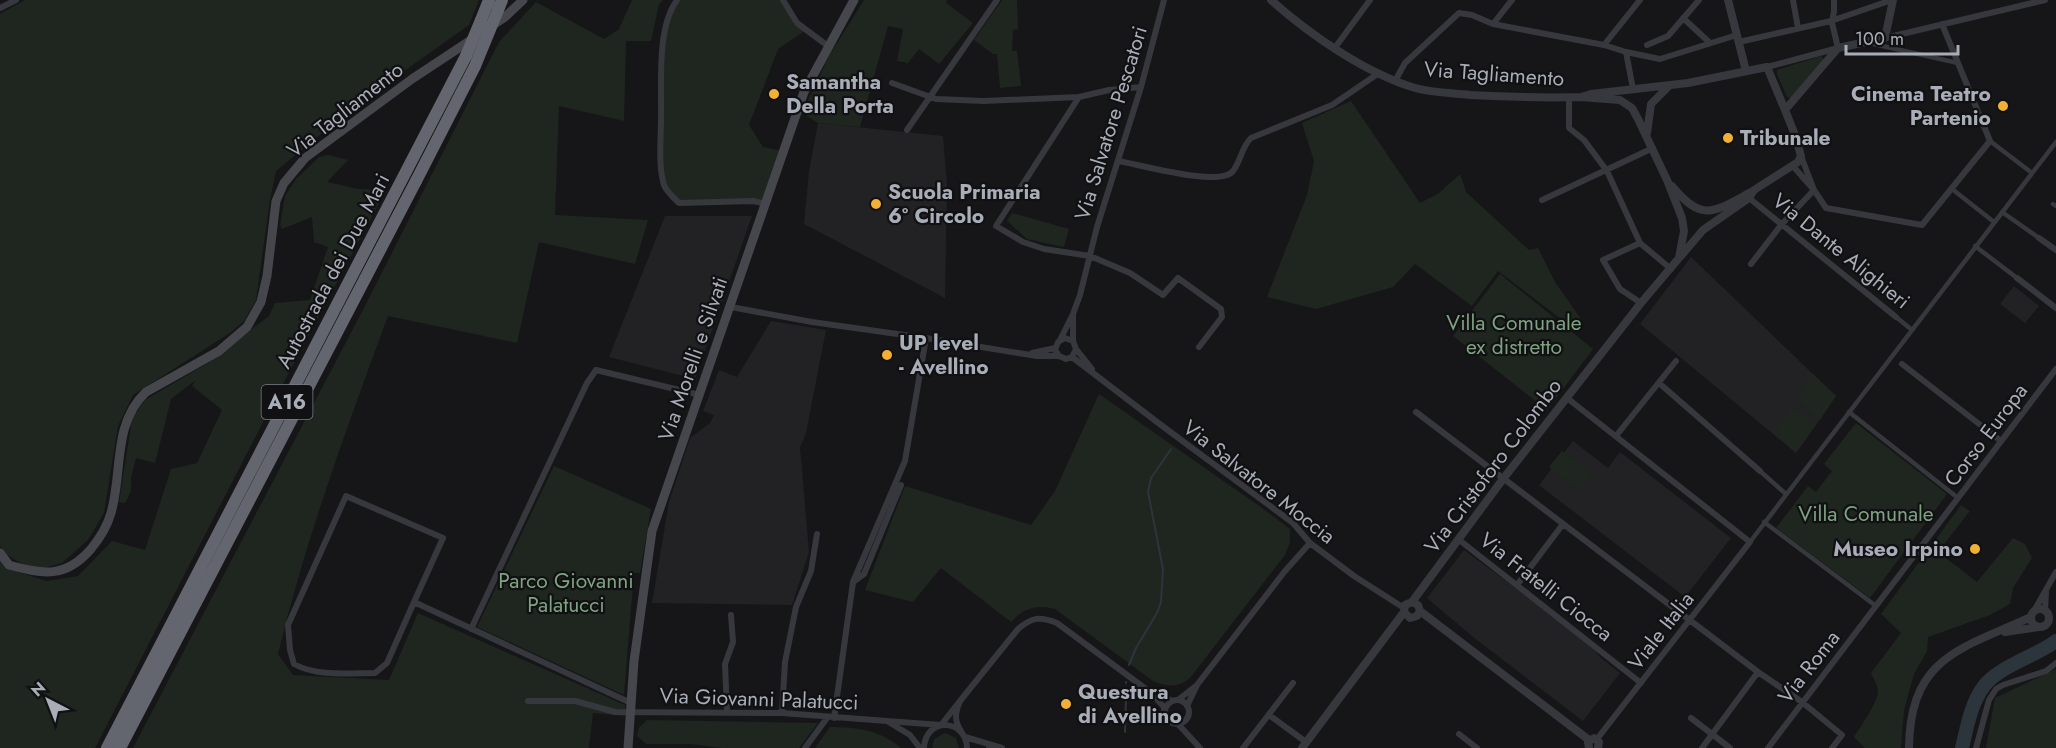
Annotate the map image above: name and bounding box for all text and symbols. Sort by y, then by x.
scale bar [1846,18,1958,56]
street label: Via Salvatore Pescatori [1067,22,1155,224]
text: 100 m [1855,26,1904,52]
street label: Via Tagliamento [1423,54,1565,94]
street label: Via Tagliamento [280,55,410,165]
place label: Samantha Della Porta [786,67,894,121]
place label: Cinema Teatro Partenio [1851,79,1991,133]
marker: Samantha Della Porta [767,87,781,101]
marker: Cinema Teatro Partenio [1996,99,2010,113]
place label: Tribunale [1740,123,1831,153]
marker: Tribunale [1721,131,1735,145]
street label: Autostrada dei Due Mari [269,168,397,374]
place label: Scuola Primaria 6° Circolo [888,177,1041,231]
street label: Via Dante Alighieri [1766,186,1916,316]
marker: Scuola Primaria 6° Circolo [869,197,883,211]
street label: Via Morelli e Silvati [651,273,735,445]
park label: Villa Comunale ex distretto [1446,308,1582,362]
place label: UP level - Avellino [899,328,989,382]
marker: UP level - Avellino [880,348,894,362]
street label: Via Cristoforo Colombo [1417,372,1569,560]
street label: Corso Europa [1937,377,2035,493]
road number: A16 [262,385,312,419]
street label: Via Salvatore Moccia [1176,413,1342,551]
park label: Villa Comunale [1798,499,1934,529]
street label: Via Fratelli Ciocca [1473,525,1619,649]
place label: Museo Irpino [1833,534,1963,564]
marker: Museo Irpino [1968,542,1982,556]
park label: Parco Giovanni Palatucci [498,566,634,620]
street label: Viale Italia [1621,585,1701,677]
street label: Via Roma [1771,624,1847,710]
north arrow [18,670,78,730]
text: N [26,676,51,702]
place label: Questura di Avellino [1078,677,1182,731]
street label: Via Giovanni Palatucci [659,681,859,717]
marker: Questura di Avellino [1059,697,1073,711]

